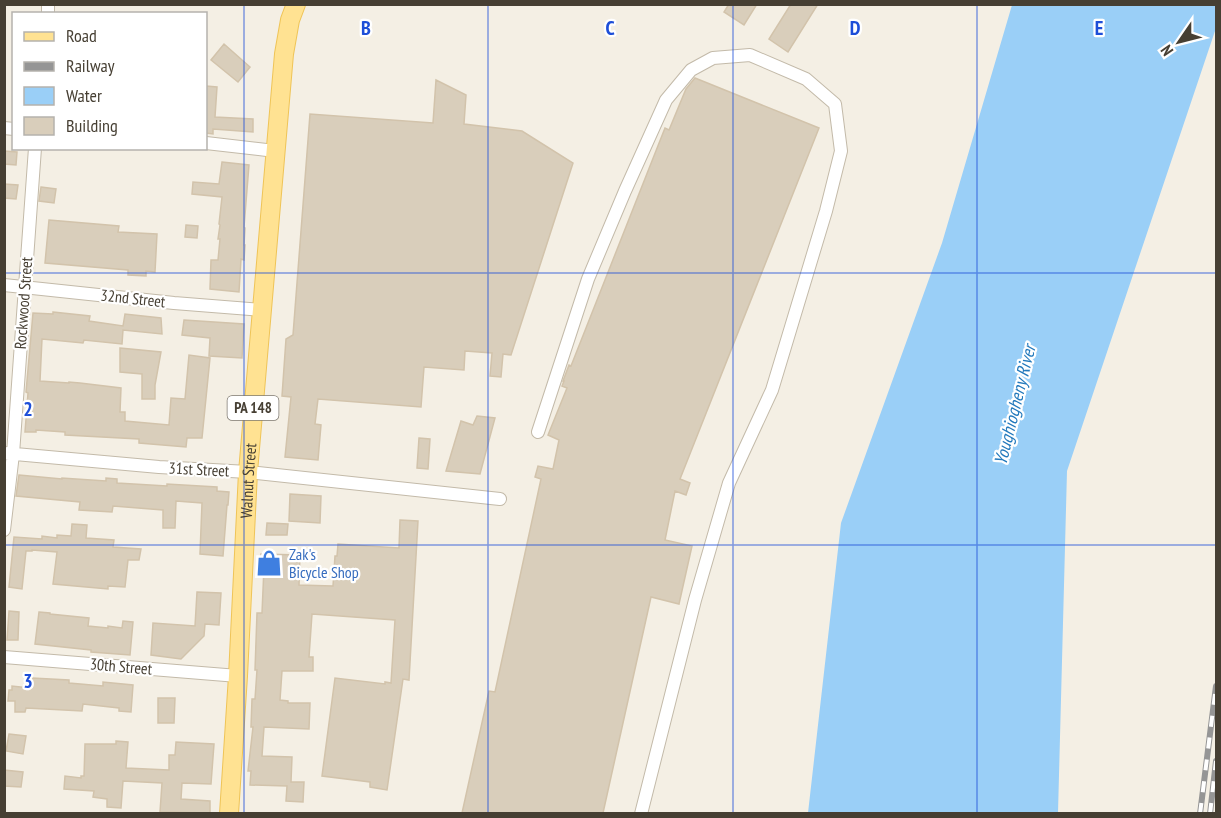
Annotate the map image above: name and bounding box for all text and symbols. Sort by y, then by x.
legend [12,12,207,150]
north arrow [1149,12,1209,72]
text: B [361,15,371,41]
text: C [605,15,615,41]
text: D [850,15,861,41]
text: E [1095,15,1103,41]
text: Road [66,24,97,47]
text: N [1156,41,1177,60]
text: Railway [66,54,115,77]
text: Water [66,84,102,107]
text: Building [66,114,118,137]
street label: Rockwood Street [10,256,36,350]
street label: 32nd Street [100,285,167,311]
water label: Youghiogheny River [988,340,1041,467]
text: 2 [23,396,33,422]
road number: PA 148 [228,396,278,420]
street label: Walnut Street [236,442,261,519]
street label: 31st Street [168,457,230,481]
place label: Zak's Bicycle Shop [289,544,359,582]
shop icon: Zak's Bicycle Shop [254,548,284,578]
street label: 30th Street [89,653,154,679]
text: 3 [23,668,33,694]

